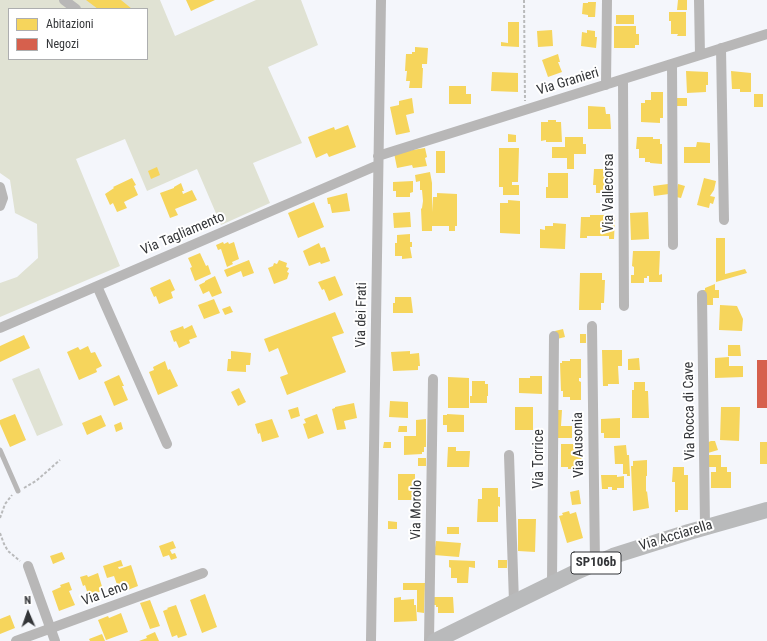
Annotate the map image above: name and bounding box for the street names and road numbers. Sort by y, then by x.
street label: Via Granieri [535,65,601,99]
street label: Via Vallecorsa [601,153,617,233]
street label: Via Tagliamento [139,209,227,259]
street label: Via dei Frati [353,282,371,348]
street label: Via Rocca di Cave [681,362,699,460]
street label: Via Ausonia [570,412,588,478]
street label: Via Torrice [531,429,547,489]
street label: Via Morolo [408,480,426,540]
street label: Via Acciarella [637,517,715,555]
road number: SP106b [571,552,621,574]
street label: Via Leno [80,578,130,610]

